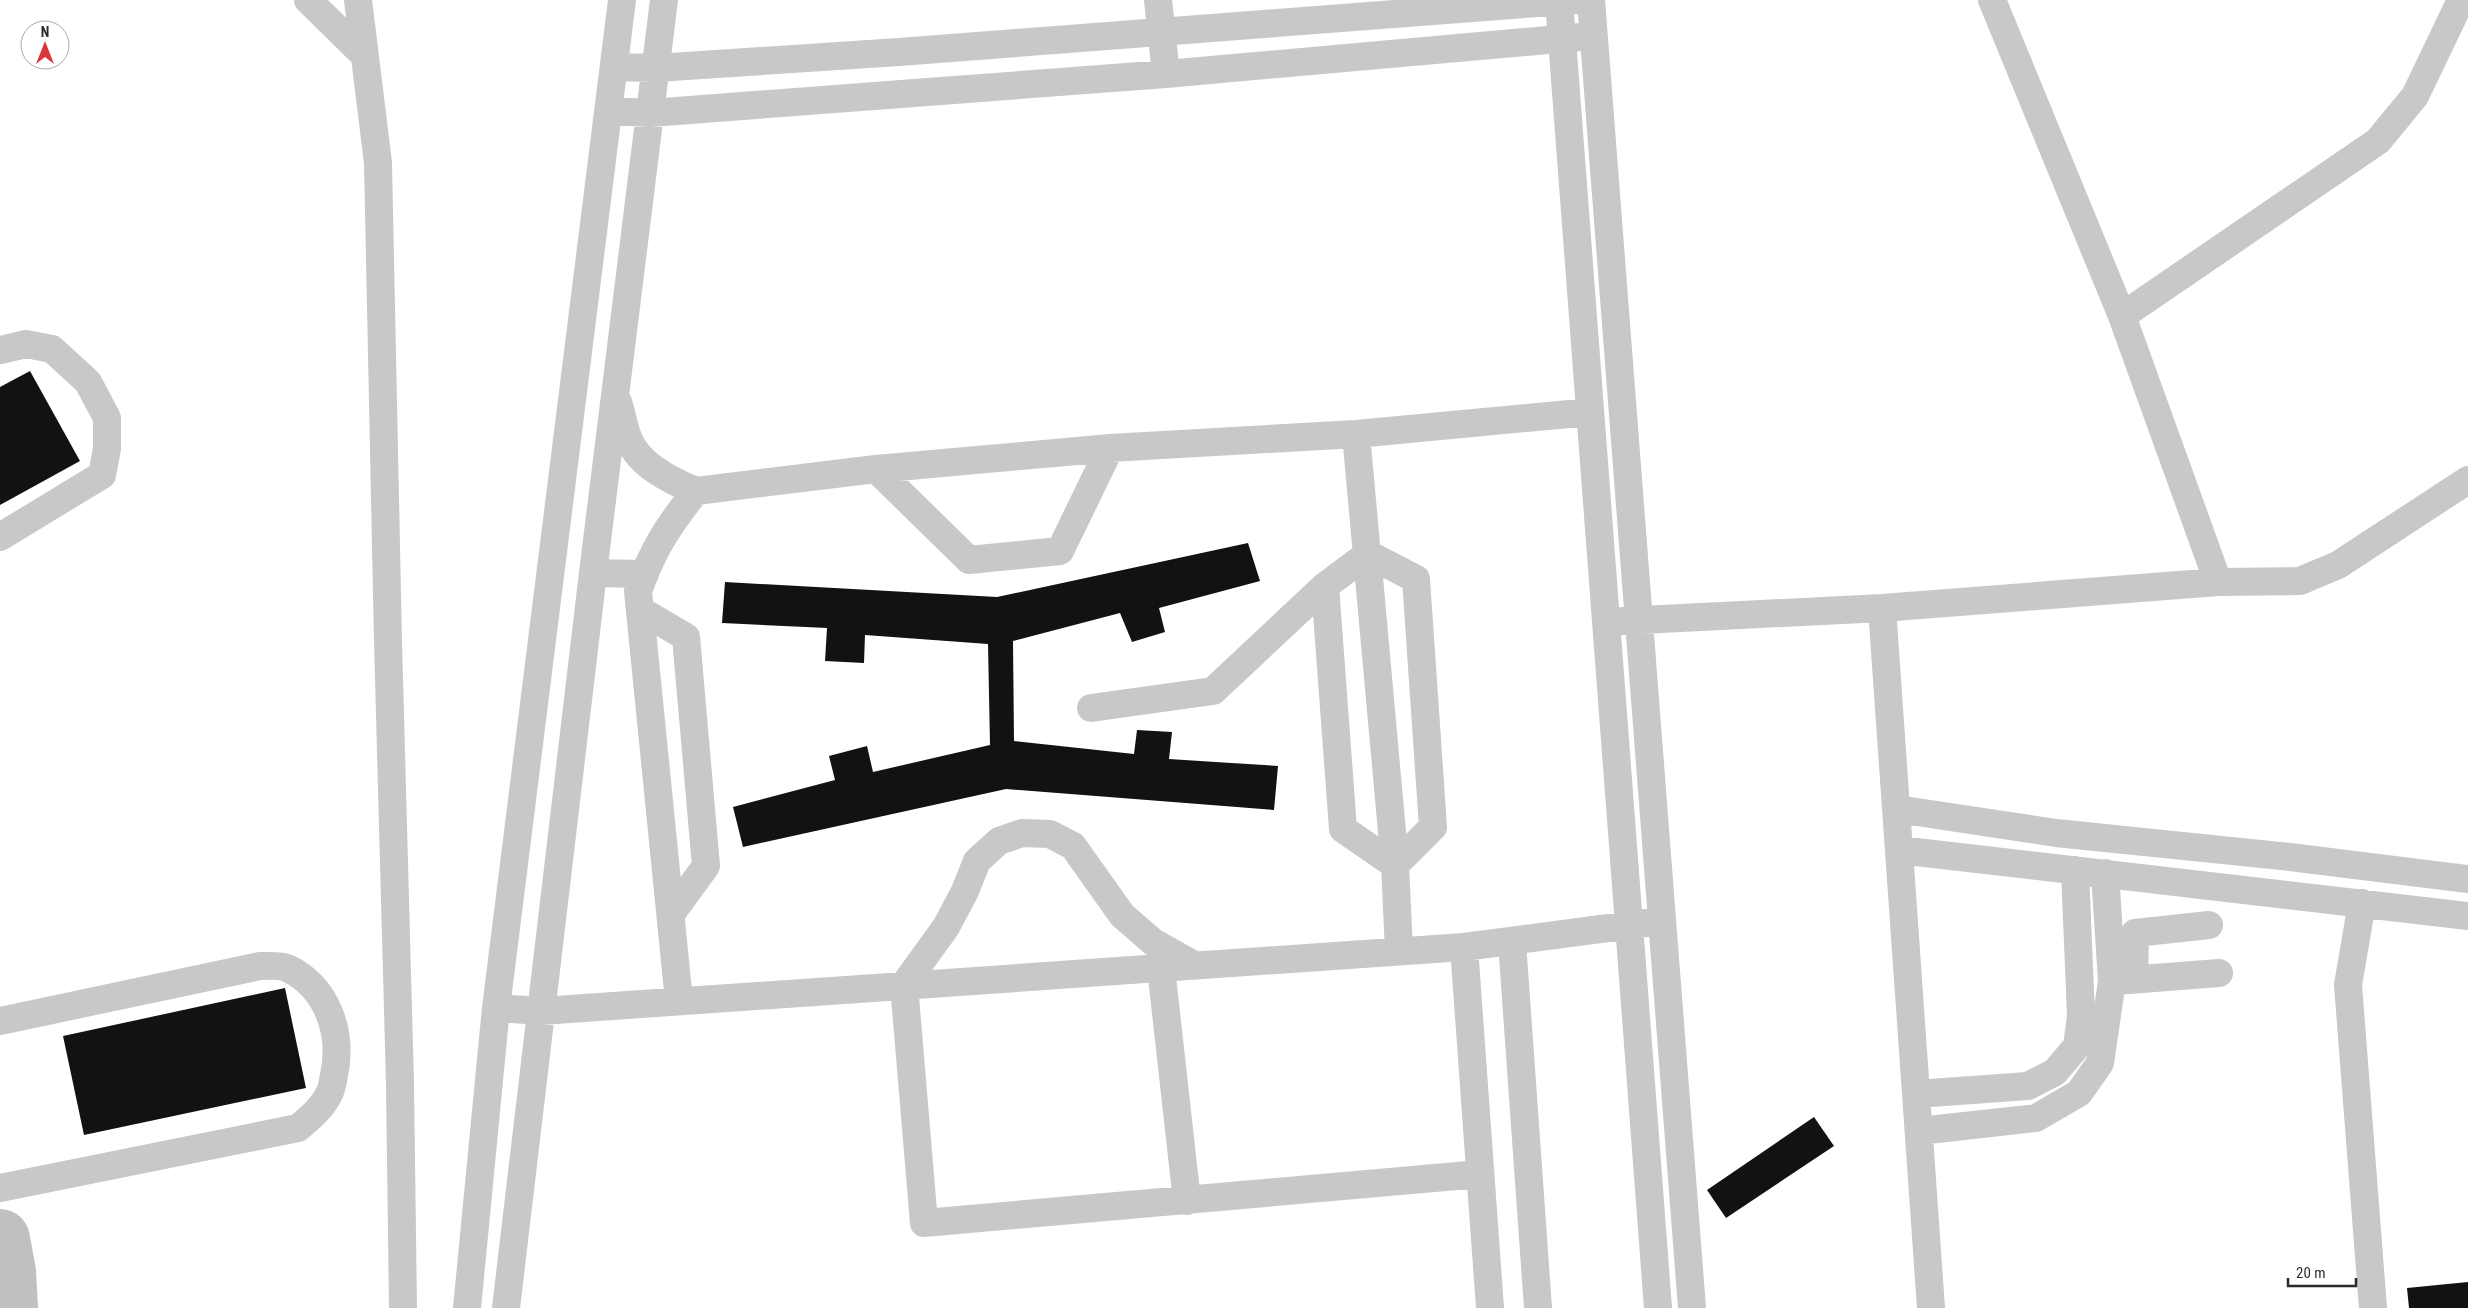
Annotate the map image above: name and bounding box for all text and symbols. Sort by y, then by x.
north arrow [20,20,70,70]
text: N [41,24,49,40]
scale bar [2288,1256,2356,1288]
text: 20 m [2296,1264,2326,1282]

